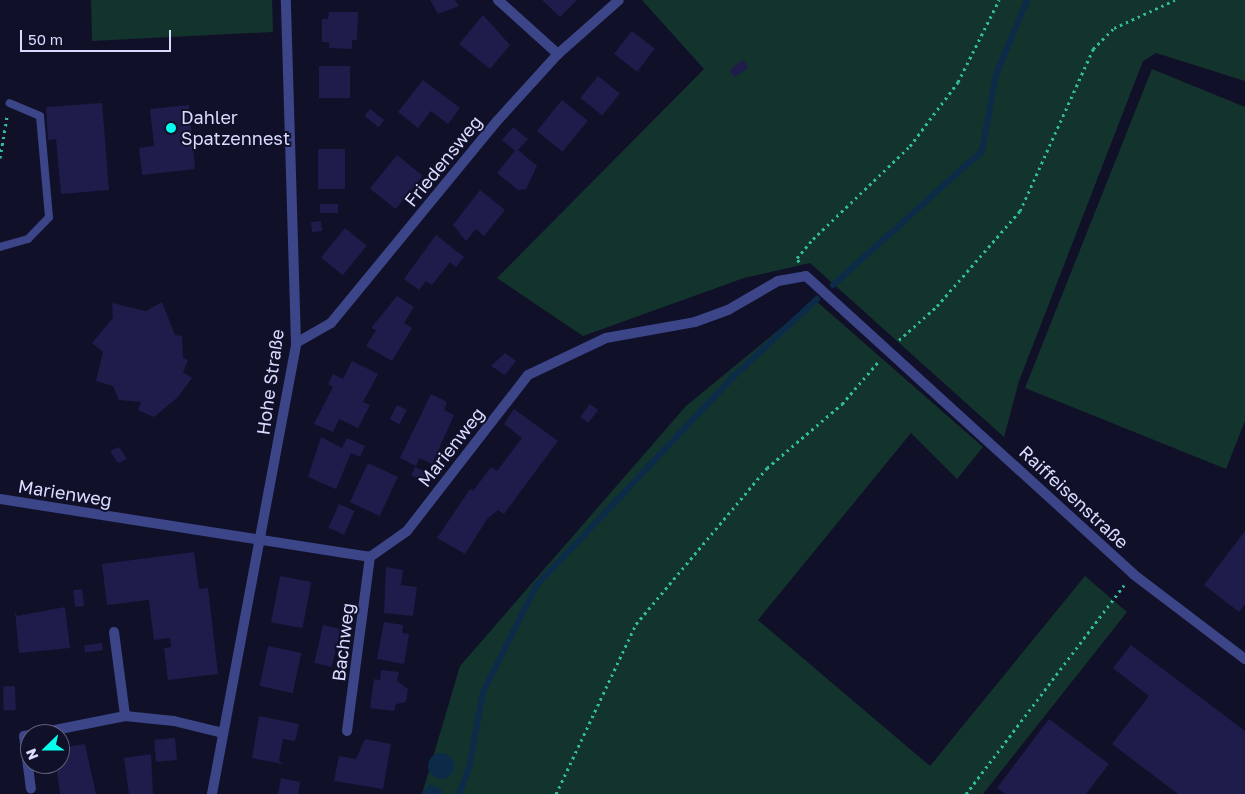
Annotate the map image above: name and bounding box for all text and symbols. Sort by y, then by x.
scale bar [22,20,174,52]
text: 50 m [28,30,63,48]
place label: Dahler Spatzennest [181,107,290,150]
street label: Friedensweg [400,111,486,211]
marker: Dahler Spatzennest [165,122,177,134]
street label: Hohe Straße [252,328,288,436]
street label: Marienweg [413,403,489,491]
street label: Raiffeisenstraße [1015,441,1133,553]
street label: Marienweg [17,475,113,511]
street label: Bachweg [327,602,359,682]
north arrow [20,724,70,774]
text: N [22,746,41,763]

